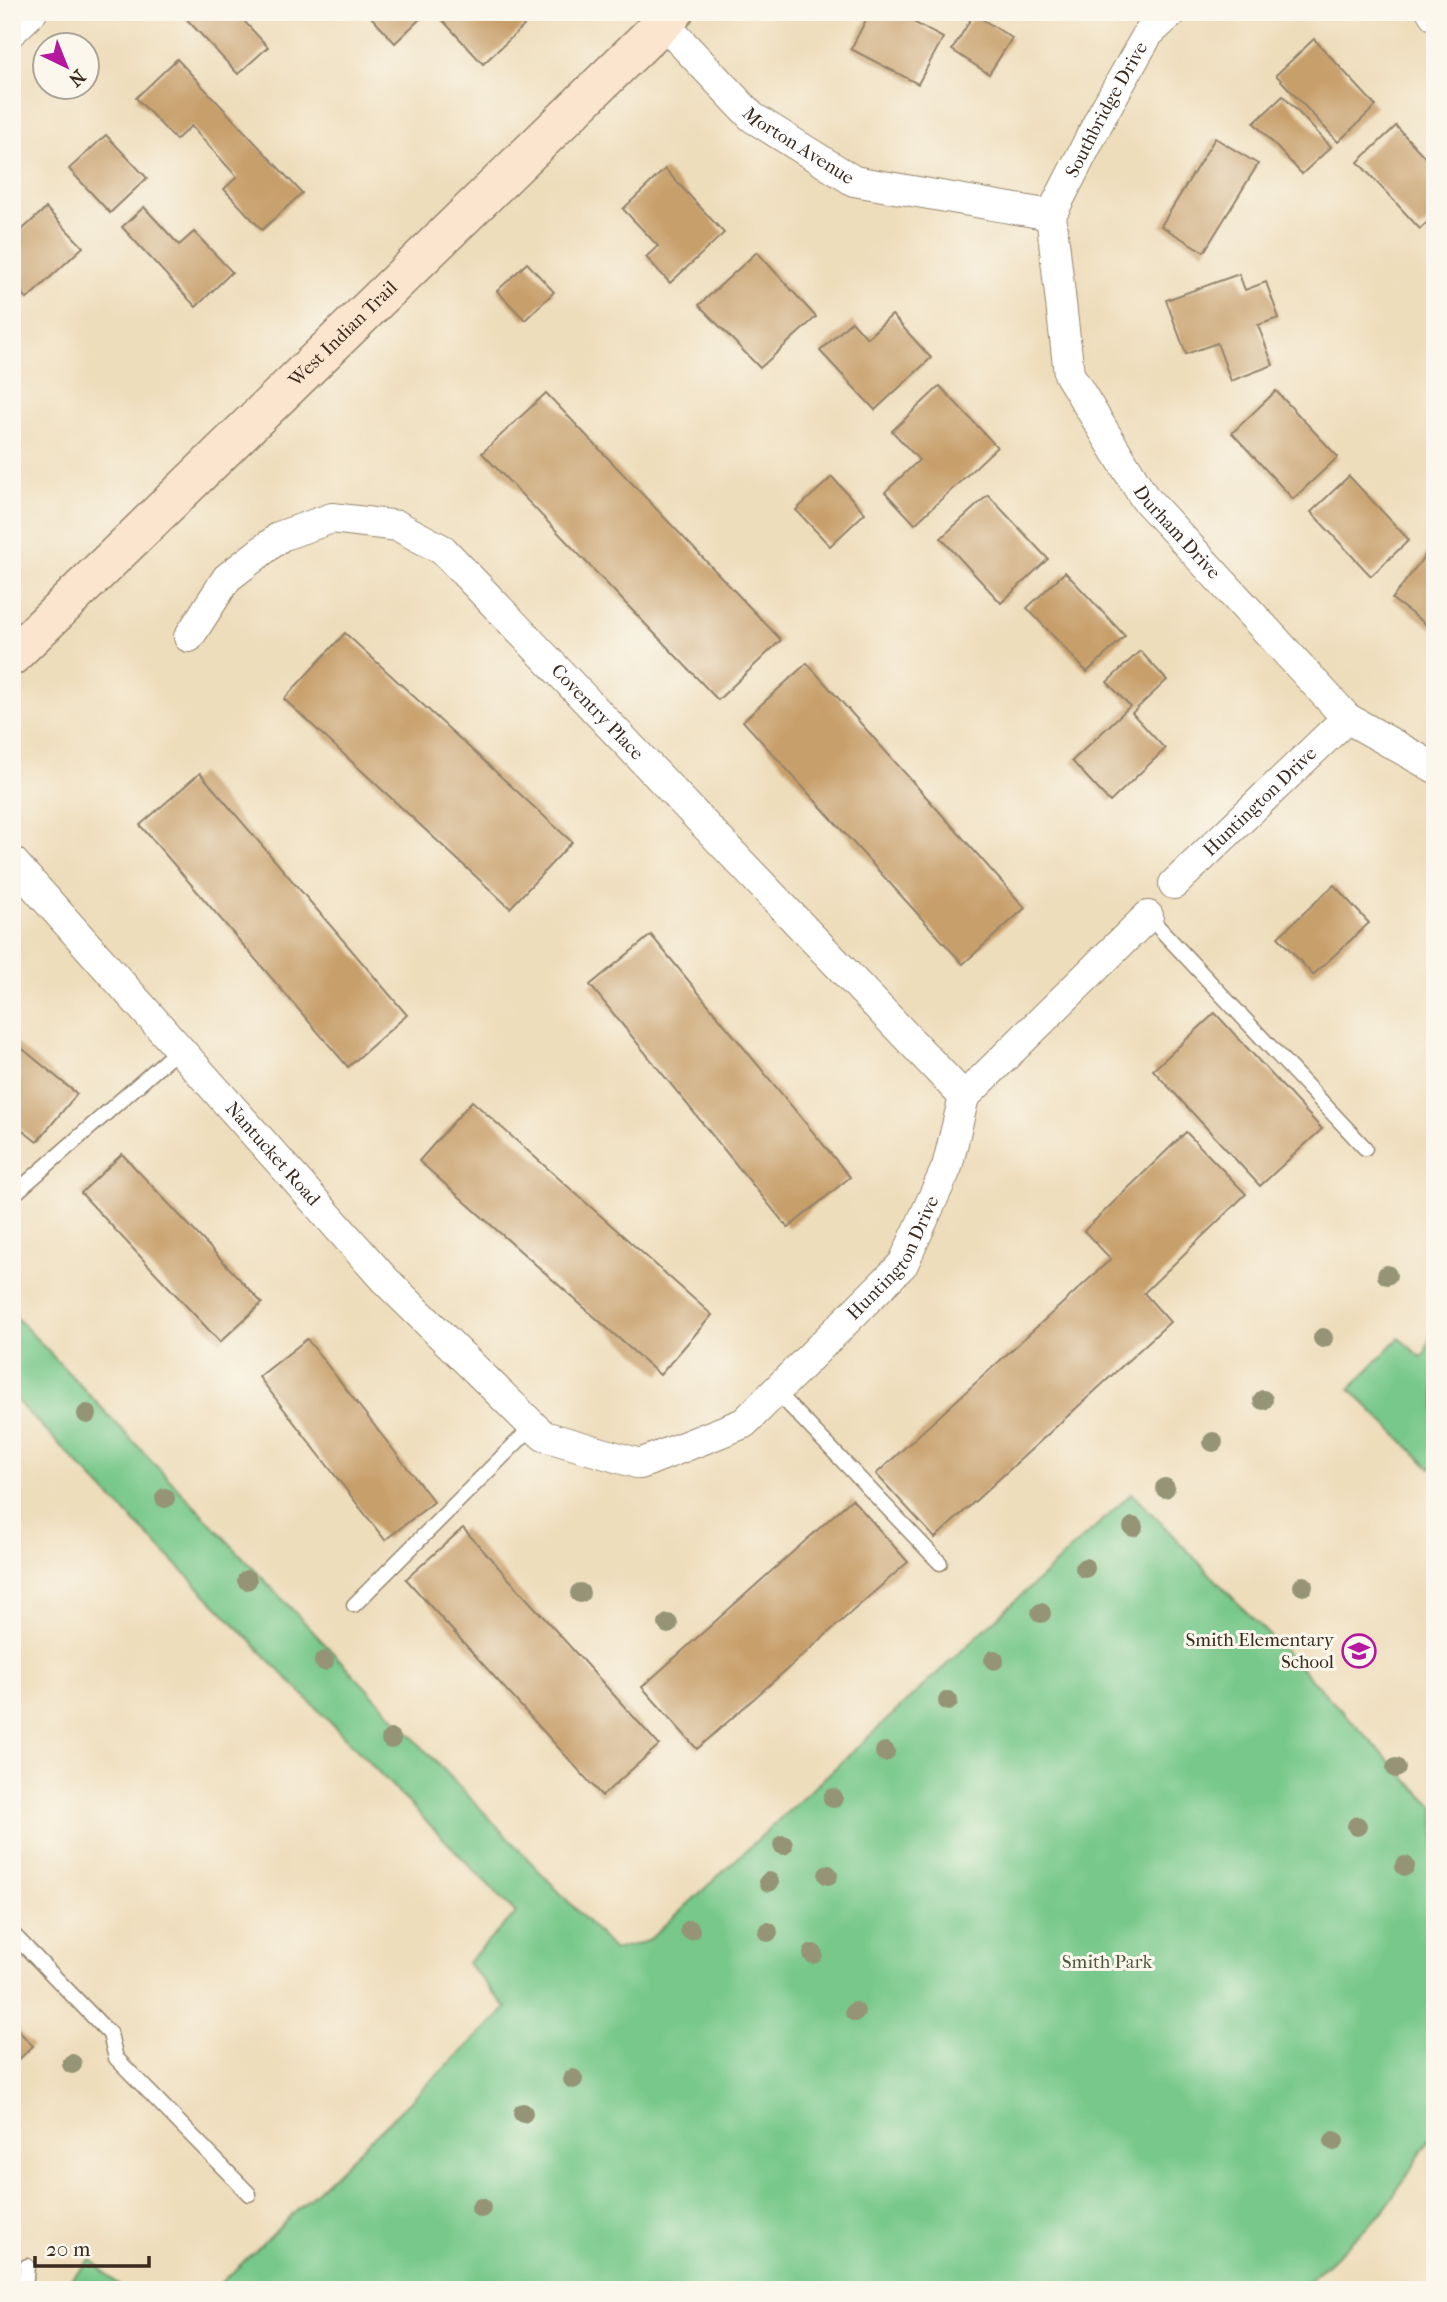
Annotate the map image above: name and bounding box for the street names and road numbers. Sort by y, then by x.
street label: Southbridge Drive [1061,38,1152,181]
street label: Morton Avenue [738,103,858,189]
street label: West Indian Trail [284,276,402,392]
street label: Durham Drive [1129,481,1225,584]
street label: Coventry Place [547,660,648,765]
street label: Huntington Drive [1199,742,1321,861]
street label: Nantucket Road [221,1097,325,1211]
street label: Huntington Drive [843,1192,943,1324]

